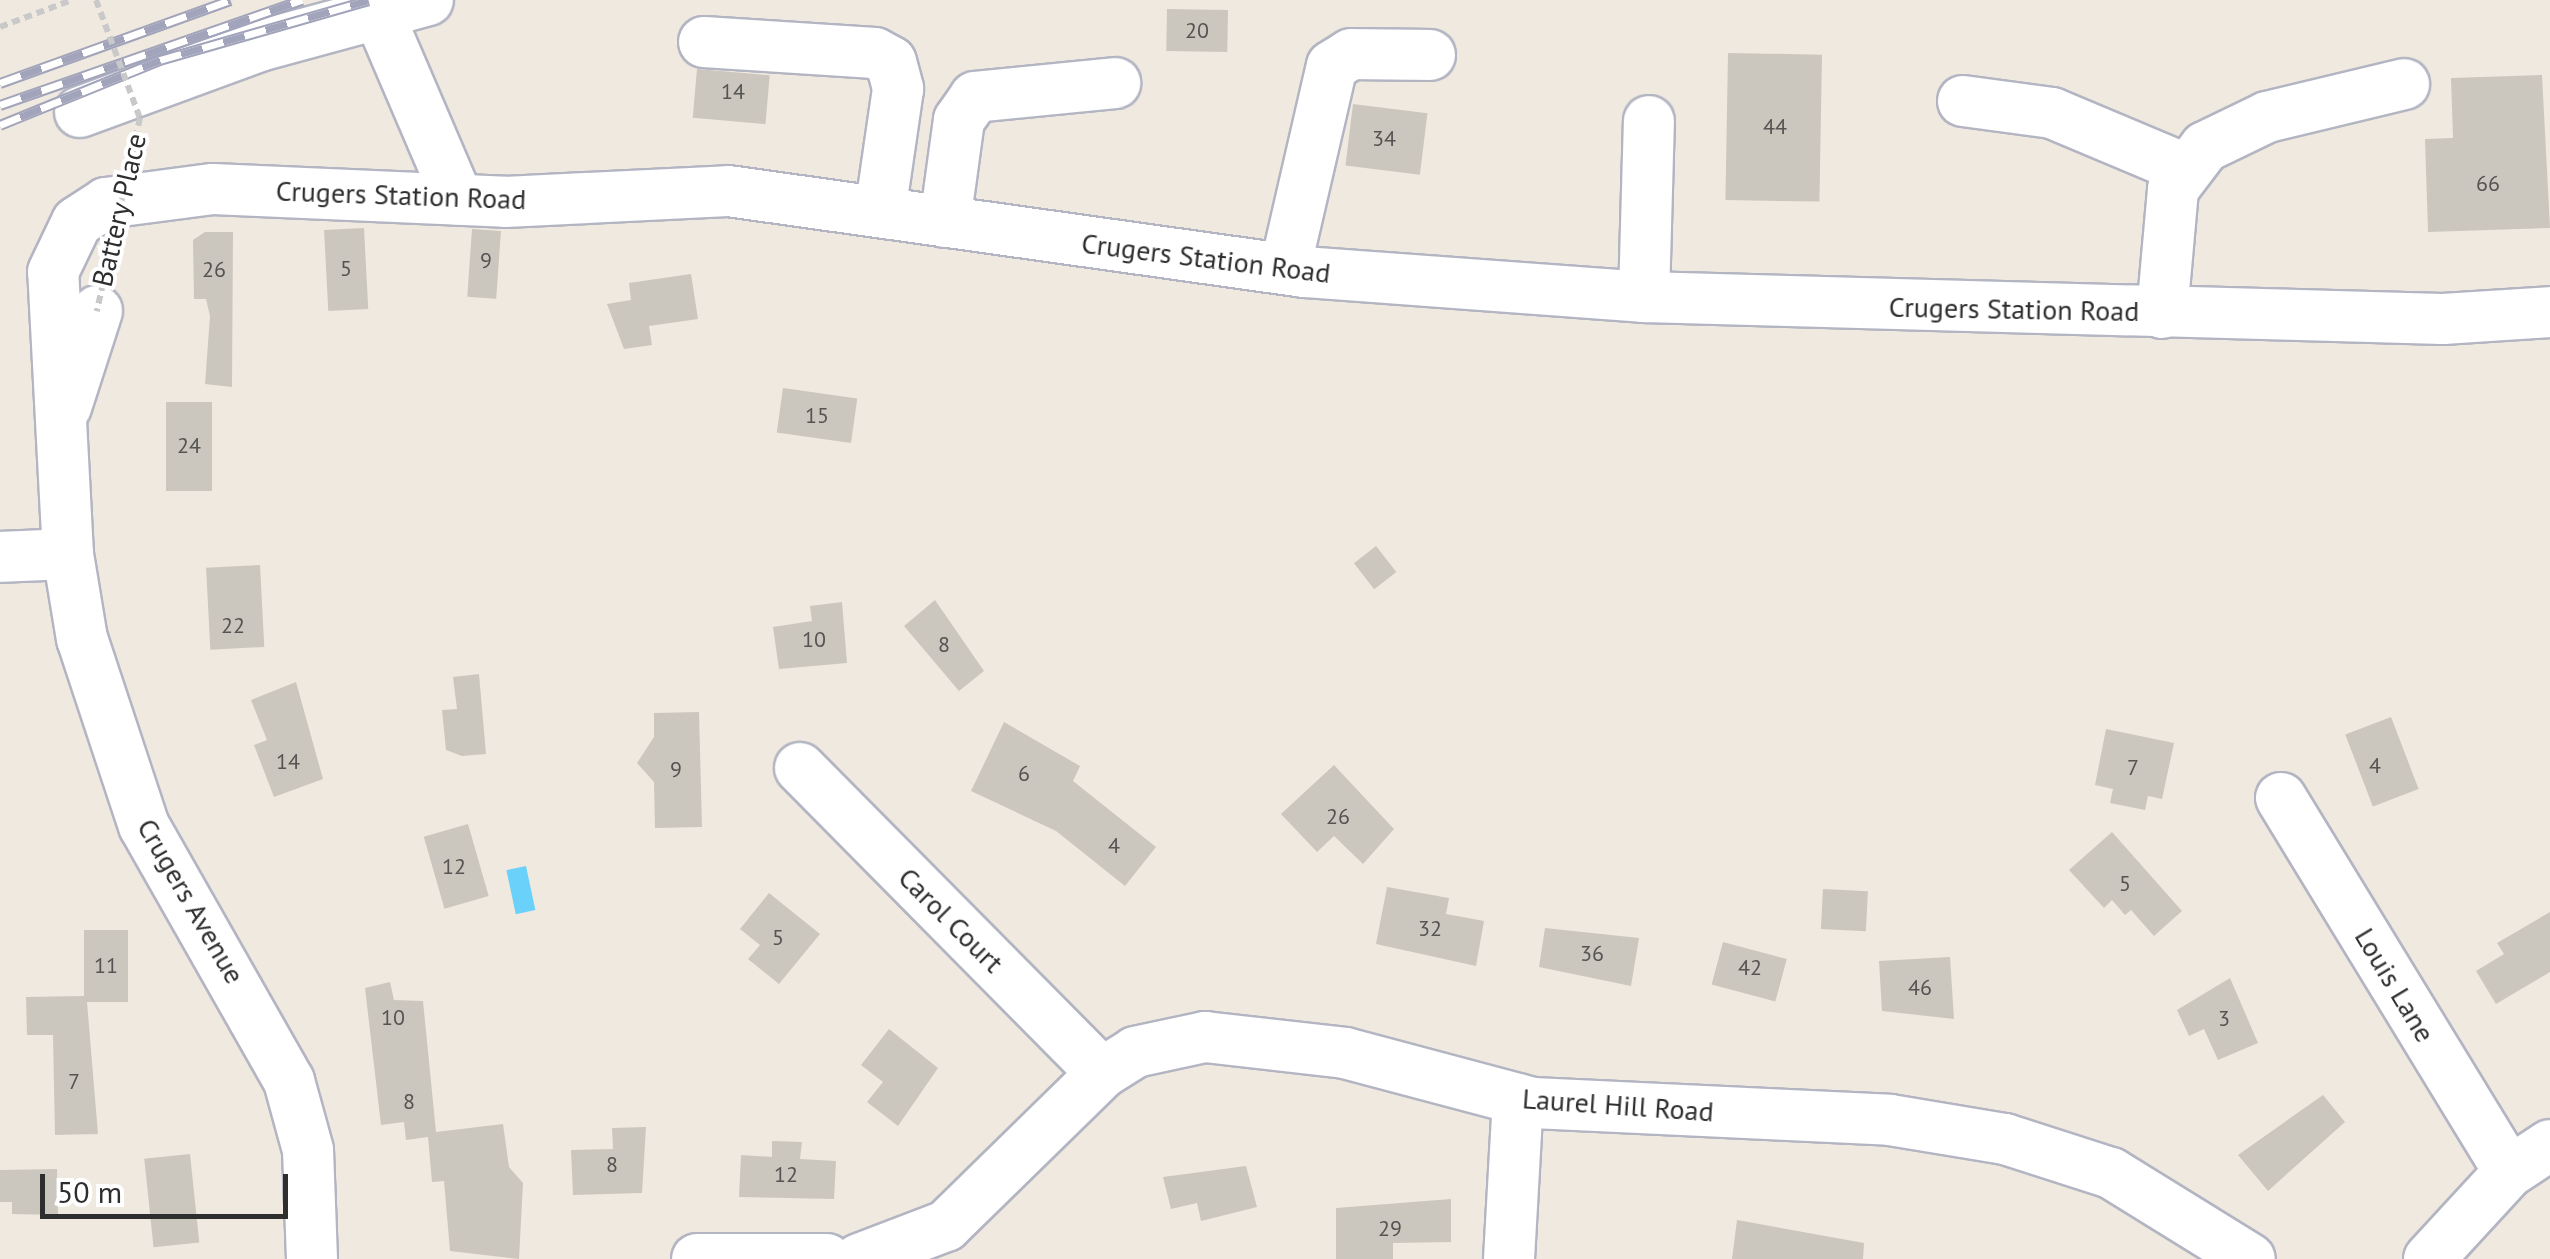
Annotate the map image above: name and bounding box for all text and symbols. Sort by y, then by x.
house number: 20 [1185,18,1209,44]
house number: 14 [721,79,745,105]
house number: 44 [1763,114,1787,140]
house number: 34 [1372,126,1396,152]
street label: Battery Place [85,130,153,290]
house number: 66 [2476,171,2500,197]
street label: Crugers Station Road [275,174,527,216]
street label: Crugers Station Road [1080,226,1332,290]
house number: 9 [480,248,492,274]
house number: 5 [340,256,352,282]
house number: 26 [202,257,226,283]
street label: Crugers Station Road [1888,290,2140,328]
house number: 15 [805,403,829,429]
house number: 24 [177,433,201,459]
house number: 22 [221,613,245,639]
house number: 10 [802,627,826,653]
house number: 8 [938,632,950,658]
house number: 14 [276,749,300,775]
house number: 4 [2369,753,2381,779]
house number: 7 [2127,755,2139,781]
house number: 9 [670,757,682,783]
house number: 6 [1018,761,1030,787]
house number: 26 [1326,804,1350,830]
street label: Crugers Avenue [130,812,252,990]
house number: 4 [1108,833,1120,859]
house number: 12 [442,854,466,880]
street label: Carol Court [892,861,1010,979]
house number: 5 [2119,871,2131,897]
house number: 32 [1418,916,1442,942]
street label: Louis Lane [2348,922,2442,1048]
house number: 5 [772,925,784,951]
house number: 36 [1580,941,1604,967]
house number: 11 [94,953,118,979]
house number: 42 [1738,955,1762,981]
house number: 46 [1908,975,1932,1001]
house number: 10 [381,1005,405,1031]
house number: 3 [2218,1006,2230,1032]
house number: 7 [68,1069,80,1095]
street label: Laurel Hill Road [1521,1082,1715,1128]
house number: 8 [403,1089,415,1115]
house number: 8 [606,1152,618,1178]
scale bar [45,1154,292,1216]
house number: 12 [774,1162,798,1188]
text: 50 m [57,1172,122,1211]
house number: 29 [1378,1216,1402,1242]

